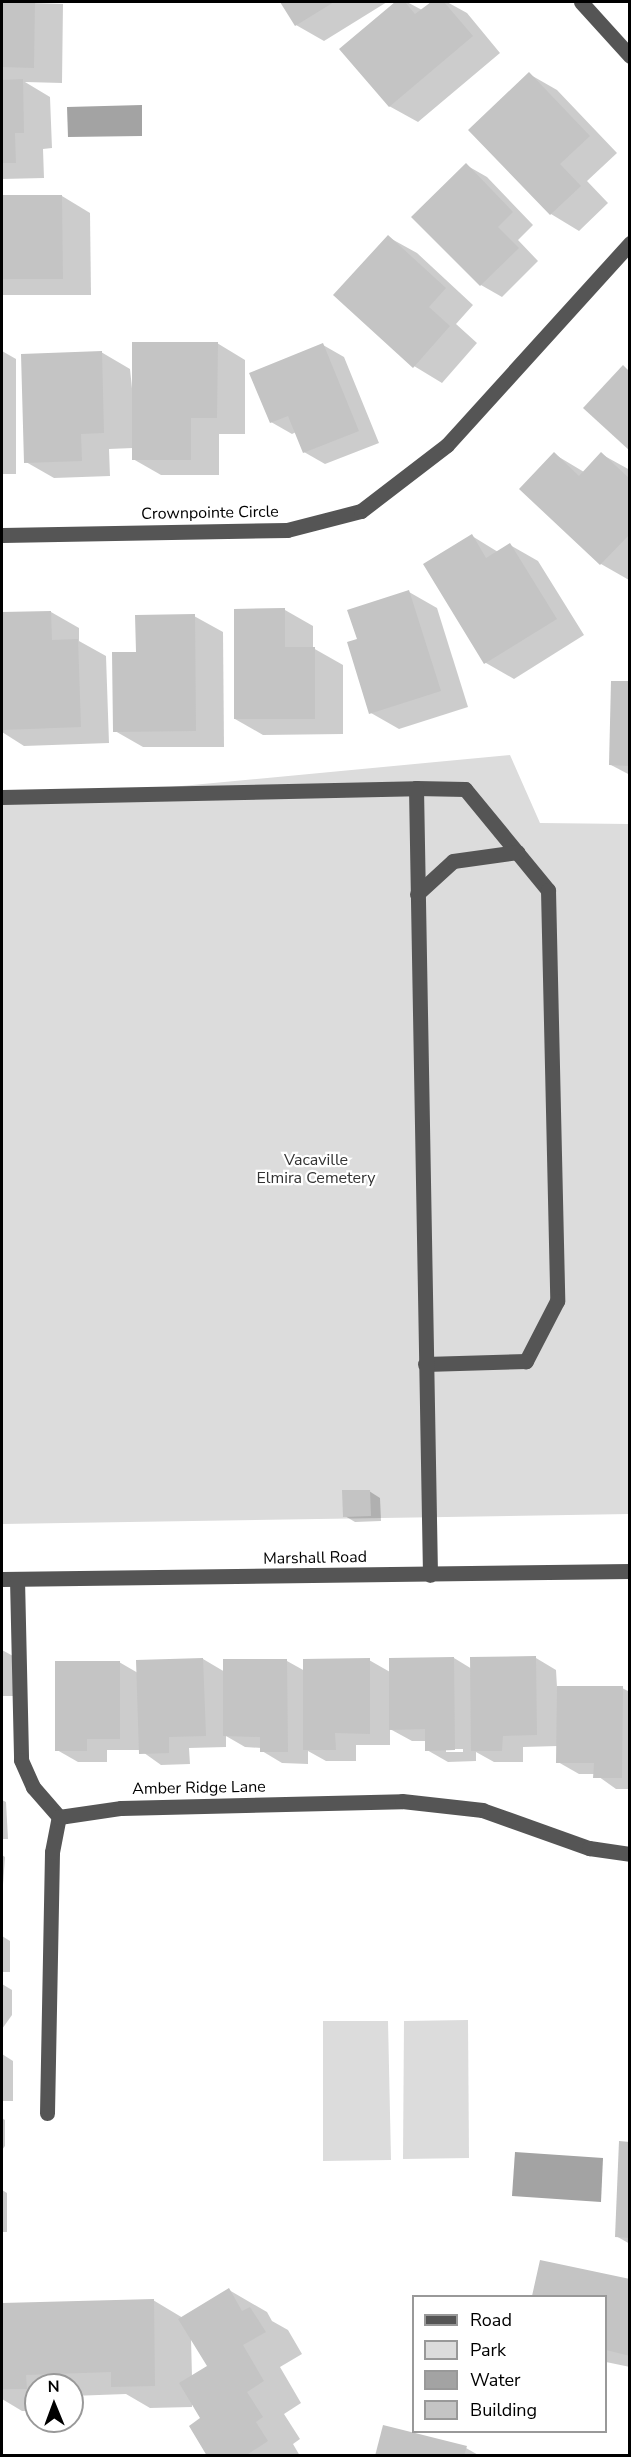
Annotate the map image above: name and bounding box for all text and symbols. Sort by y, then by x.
street label: Crownpointe Circle [141,502,279,524]
park label: Vacaville Elmira Cemetery [256,1150,376,1188]
street label: Marshall Road [263,1547,367,1569]
street label: Amber Ridge Lane [132,1777,266,1799]
legend [412,2295,607,2433]
text: Road [470,2308,512,2332]
text: Park [470,2338,506,2362]
text: Water [470,2368,521,2392]
north arrow [24,2373,84,2433]
text: N [48,2376,60,2398]
text: Building [470,2398,537,2422]

